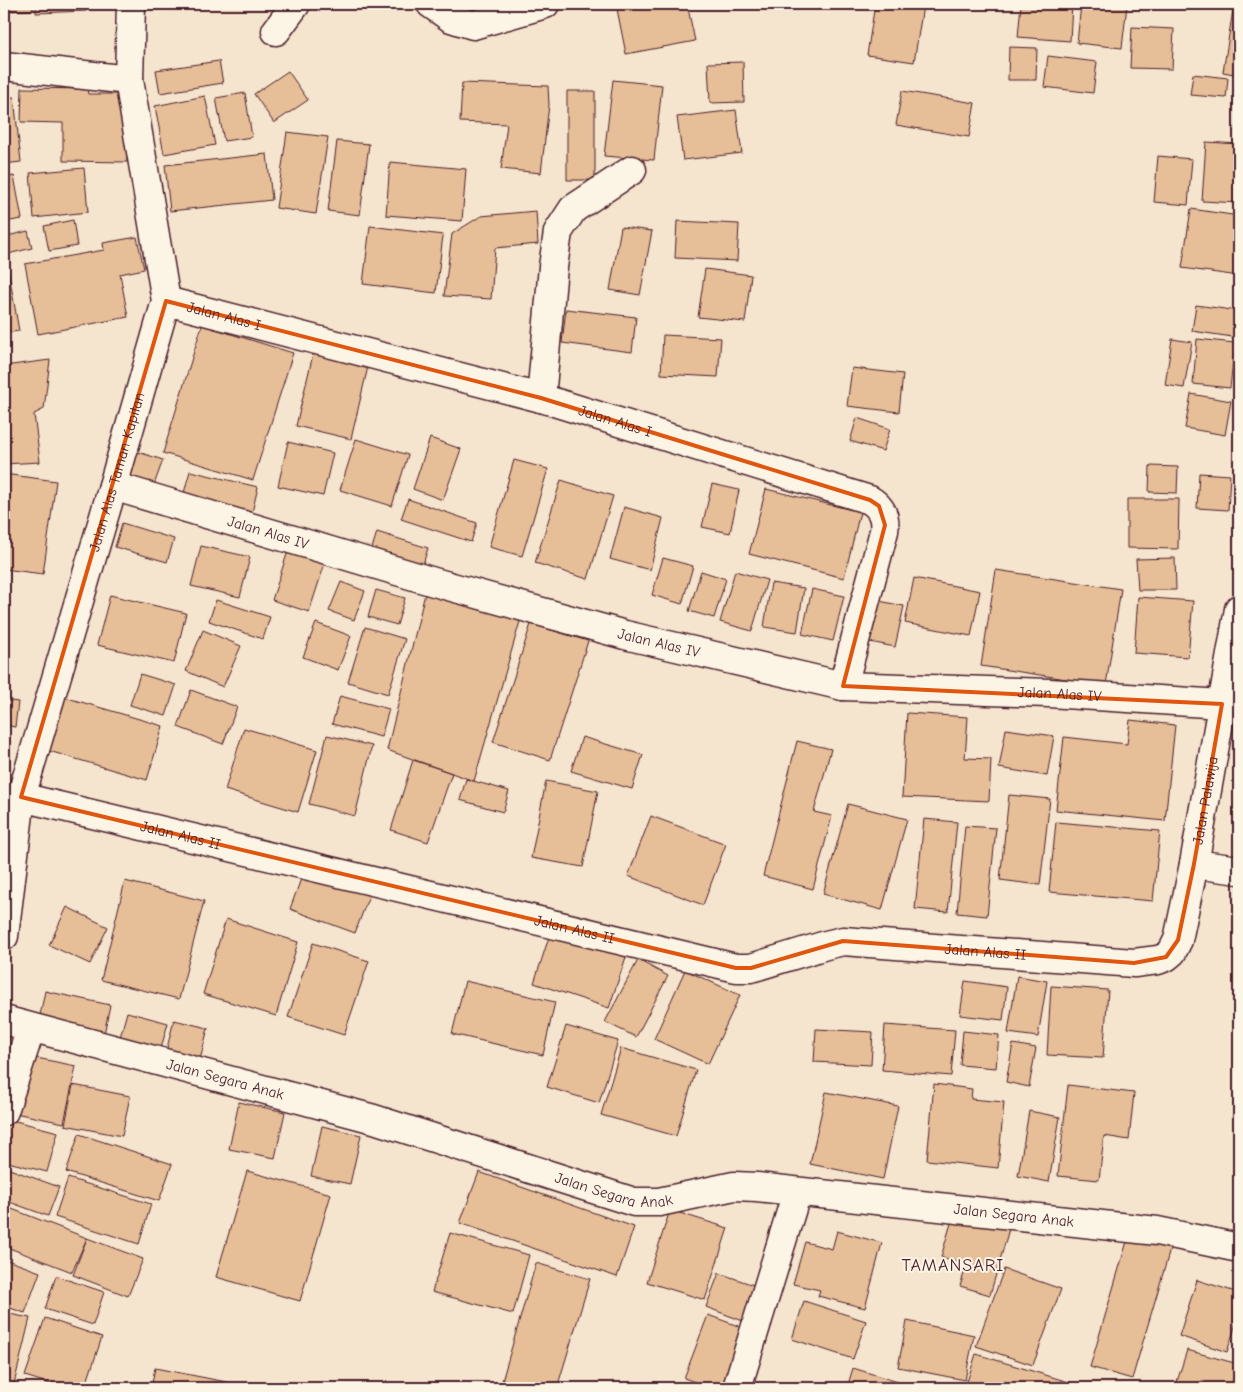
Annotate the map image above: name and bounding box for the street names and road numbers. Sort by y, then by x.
street label: Jalan Alas I [185,298,263,334]
street label: Jalan Alas Taman Kapitan [85,390,148,554]
street label: Jalan Alas I [576,401,654,441]
street label: Jalan Alas IV [225,512,311,553]
street label: Jalan Alas IV [616,624,702,661]
street label: Jalan Alas IV [1017,683,1102,705]
street label: Jalan Palawija [1189,755,1222,846]
street label: Jalan Alas II [139,817,222,853]
street label: Jalan Alas II [533,911,616,948]
street label: Jalan Alas II [944,940,1027,964]
street label: Jalan Segara Anak [164,1055,287,1104]
street label: Jalan Segara Anak [553,1168,675,1211]
street label: Jalan Segara Anak [953,1200,1076,1231]

